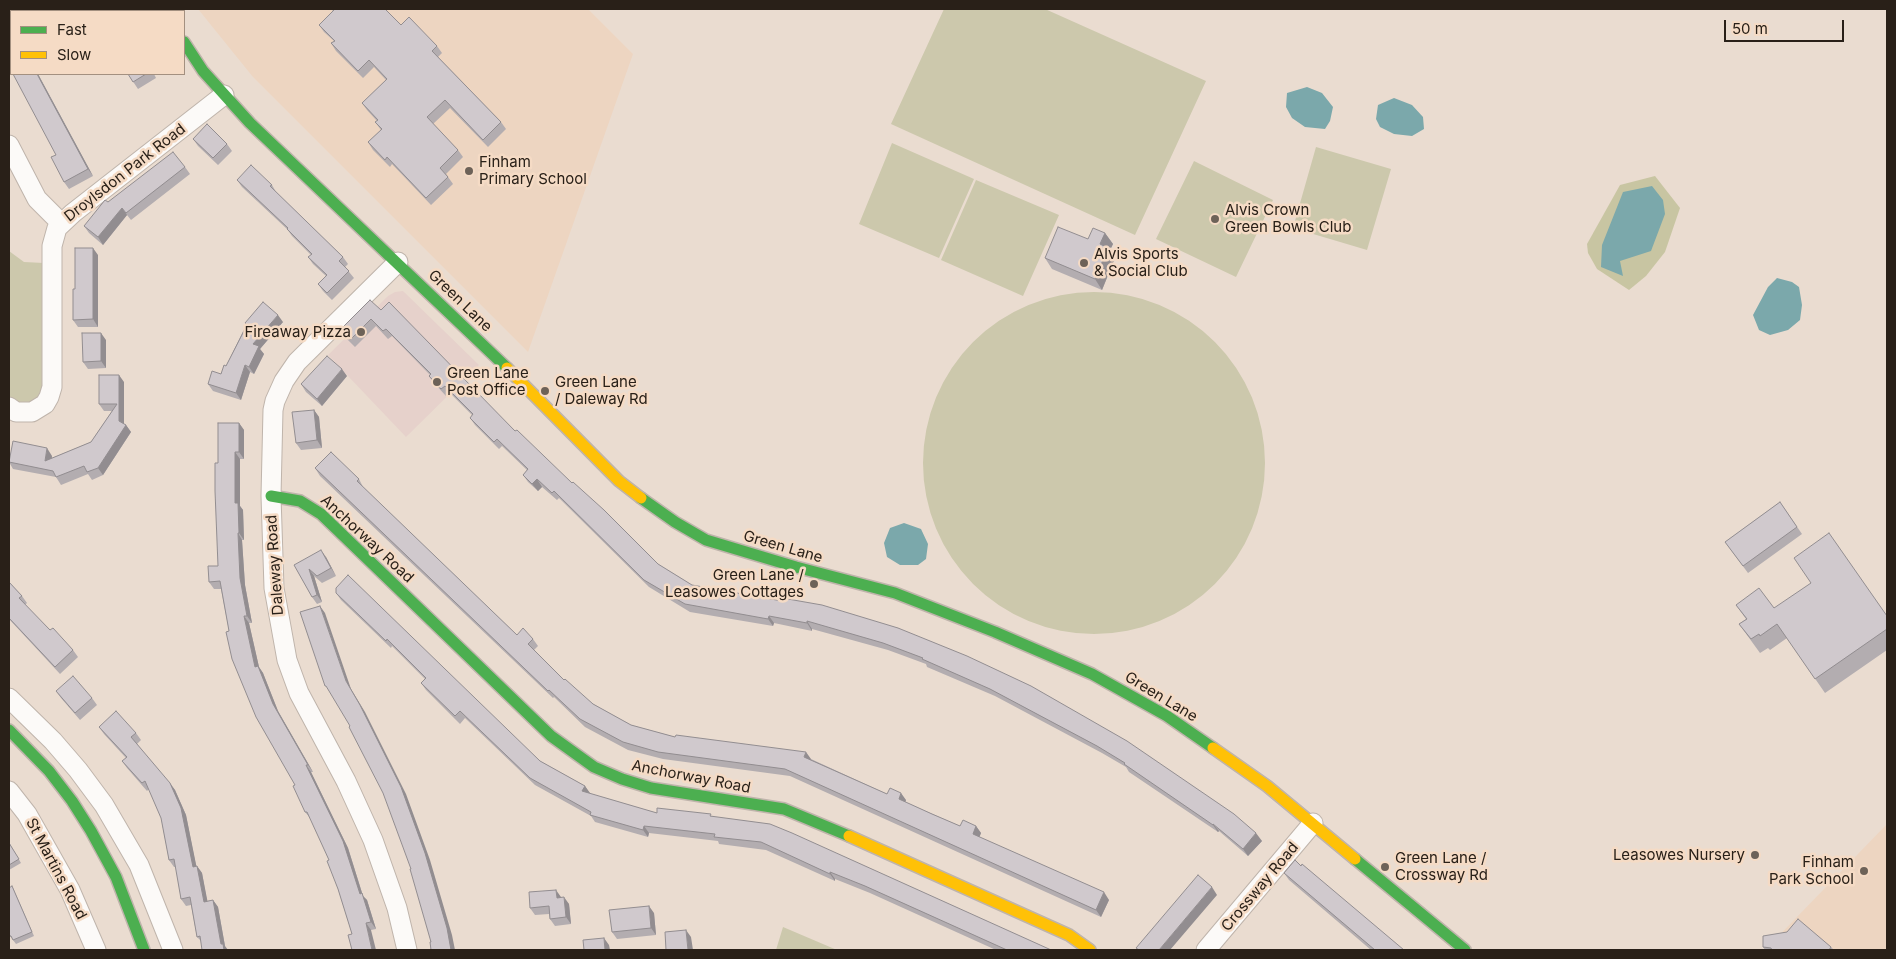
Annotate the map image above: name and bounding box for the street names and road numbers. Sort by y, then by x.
street label: Droylsdon Park Road [61,120,189,226]
street label: Green Lane [424,266,496,336]
street label: Anchorway Road [317,491,417,587]
street label: Daleway Road [263,514,287,616]
street label: Green Lane [741,527,825,567]
street label: Green Lane [1121,668,1201,726]
street label: Anchorway Road [630,757,752,797]
street label: St Martins Road [22,815,90,923]
street label: Crossway Road [1218,839,1302,935]

